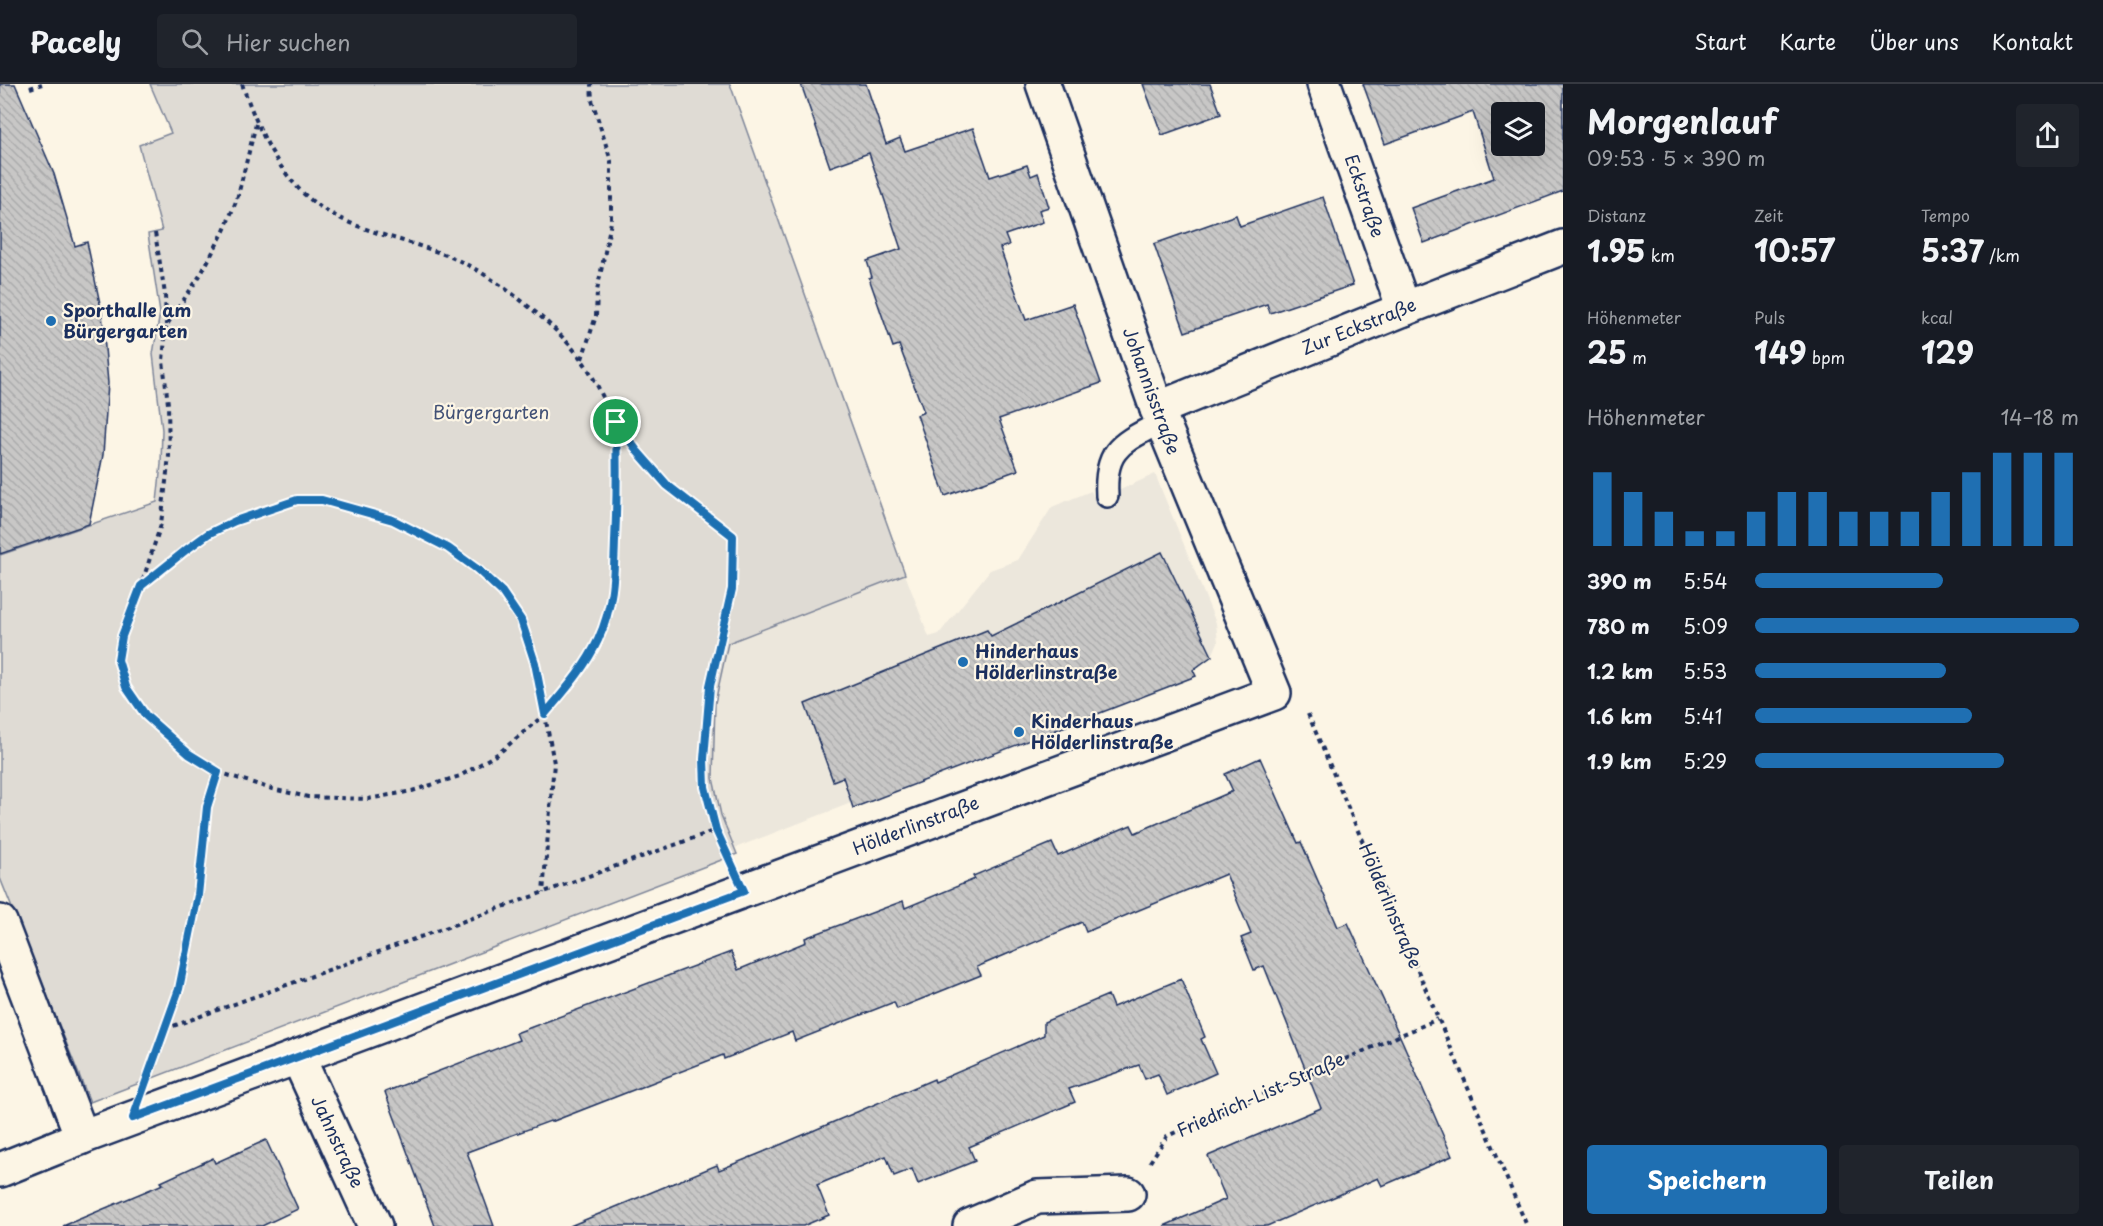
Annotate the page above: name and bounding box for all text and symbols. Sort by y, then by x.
search box [157,14,577,68]
text: Pacely [30,20,121,63]
icon: search [178,25,211,58]
text: Hier suchen [226,25,350,58]
text: Start [1694,25,1746,57]
text: Karte [1779,25,1836,57]
text: Über uns [1869,25,1959,57]
text: Kontakt [1992,25,2073,57]
text: Morgenlauf [1587,95,1777,145]
map controls [1491,102,1545,156]
button: layers [1491,102,1545,156]
button: share [2016,104,2079,167]
text: 09:53 · 5 × 390 m [1587,143,1765,173]
street label: Eckstraße [1339,150,1392,241]
text: Distanz [1587,203,1646,227]
text: Zeit [1754,203,1783,227]
text: Tempo [1921,203,1970,227]
text: 1.95 [1587,227,1646,272]
text: 10:57 [1754,227,1835,272]
text: 5:37 [1921,227,1984,272]
text: km [1646,243,1675,267]
text: /km [1984,243,2020,267]
street label: Zur Eckstraße [1297,290,1420,361]
place label: Sporthalle am Bürgergarten [63,296,191,344]
text: Höhenmeter [1587,305,1681,329]
text: Puls [1754,305,1785,329]
text: kcal [1921,305,1953,329]
marker: Sporthalle am Bürgergarten [44,314,58,328]
street label: Johannisstraße [1117,323,1188,458]
text: 25 [1587,329,1627,374]
text: 149 [1754,329,1807,374]
text: 129 [1921,329,1974,374]
text: m [1627,345,1647,369]
text: bpm [1807,345,1845,369]
pin [590,396,641,447]
park label: Bürgergarten [433,398,549,425]
text: Höhenmeter [1587,402,1705,432]
text: 14–18 m [2000,402,2079,432]
icon: arrive [599,405,632,438]
text: 390 m [1587,566,1652,596]
text: 5:54 [1683,566,1728,596]
text: 780 m [1587,611,1650,641]
text: 5:09 [1683,611,1728,641]
place label: Hinderhaus Hölderlinstraße [975,637,1118,685]
marker: Hinderhaus Hölderlinstraße [956,655,970,669]
text: 1.2 km [1587,656,1653,686]
text: 5:53 [1683,656,1727,686]
text: 1.6 km [1587,701,1652,731]
text: 5:41 [1683,701,1723,731]
place label: Kinderhaus Hölderlinstraße [1031,707,1174,755]
marker: Kinderhaus Hölderlinstraße [1012,725,1026,739]
text: 1.9 km [1587,746,1652,776]
text: 5:29 [1683,746,1727,776]
street label: Hölderlinstraße [848,788,983,861]
street label: Hölderlinstraße [1353,839,1430,972]
street label: Friedrich-List-Straße [1172,1044,1349,1143]
street label: Jahnstraße [305,1091,372,1192]
button: Speichern [1587,1145,1827,1214]
button: Teilen [1839,1145,2079,1214]

